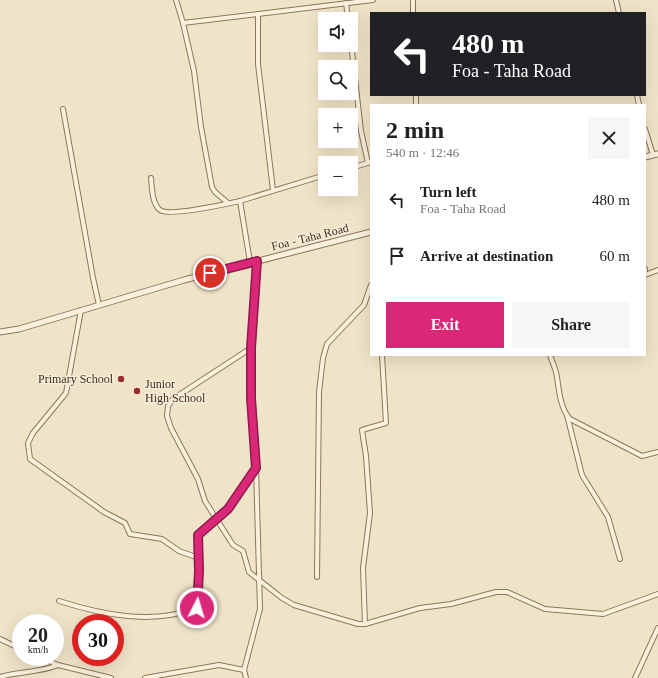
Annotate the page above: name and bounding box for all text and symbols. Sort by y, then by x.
map controls [318,12,358,196]
button: sound [318,12,358,52]
icon: left [386,28,438,80]
text: 480 m [452,28,524,59]
button: search [318,60,358,100]
text: Foa - Taha Road [452,61,571,81]
button: + [318,108,358,148]
text: 2 min [386,117,444,143]
button: close [588,117,630,159]
text: 540 m · 12:46 [386,145,459,160]
button: − [318,156,358,196]
text: Turn left [420,184,477,200]
icon: left [386,189,408,211]
text: 480 m [592,192,630,208]
text: Foa - Taha Road [420,201,506,216]
street label: Foa - Taha Road [270,221,350,253]
icon: arrive [386,245,408,267]
text: Arrive at destination [420,248,553,264]
text: 60 m [600,248,630,264]
pin [193,256,227,290]
icon: arrive [199,262,221,284]
button: Exit [386,302,504,348]
button: Share [512,302,630,348]
place label: Primary School [38,372,114,386]
marker: Primary School [116,374,126,384]
place label: Junior High School [145,377,206,405]
marker: Junior High School [132,386,142,396]
position arrow [176,587,218,629]
speed limit sign: 30 [72,614,124,666]
text: 20 [28,624,48,646]
text: km/h [28,644,48,655]

